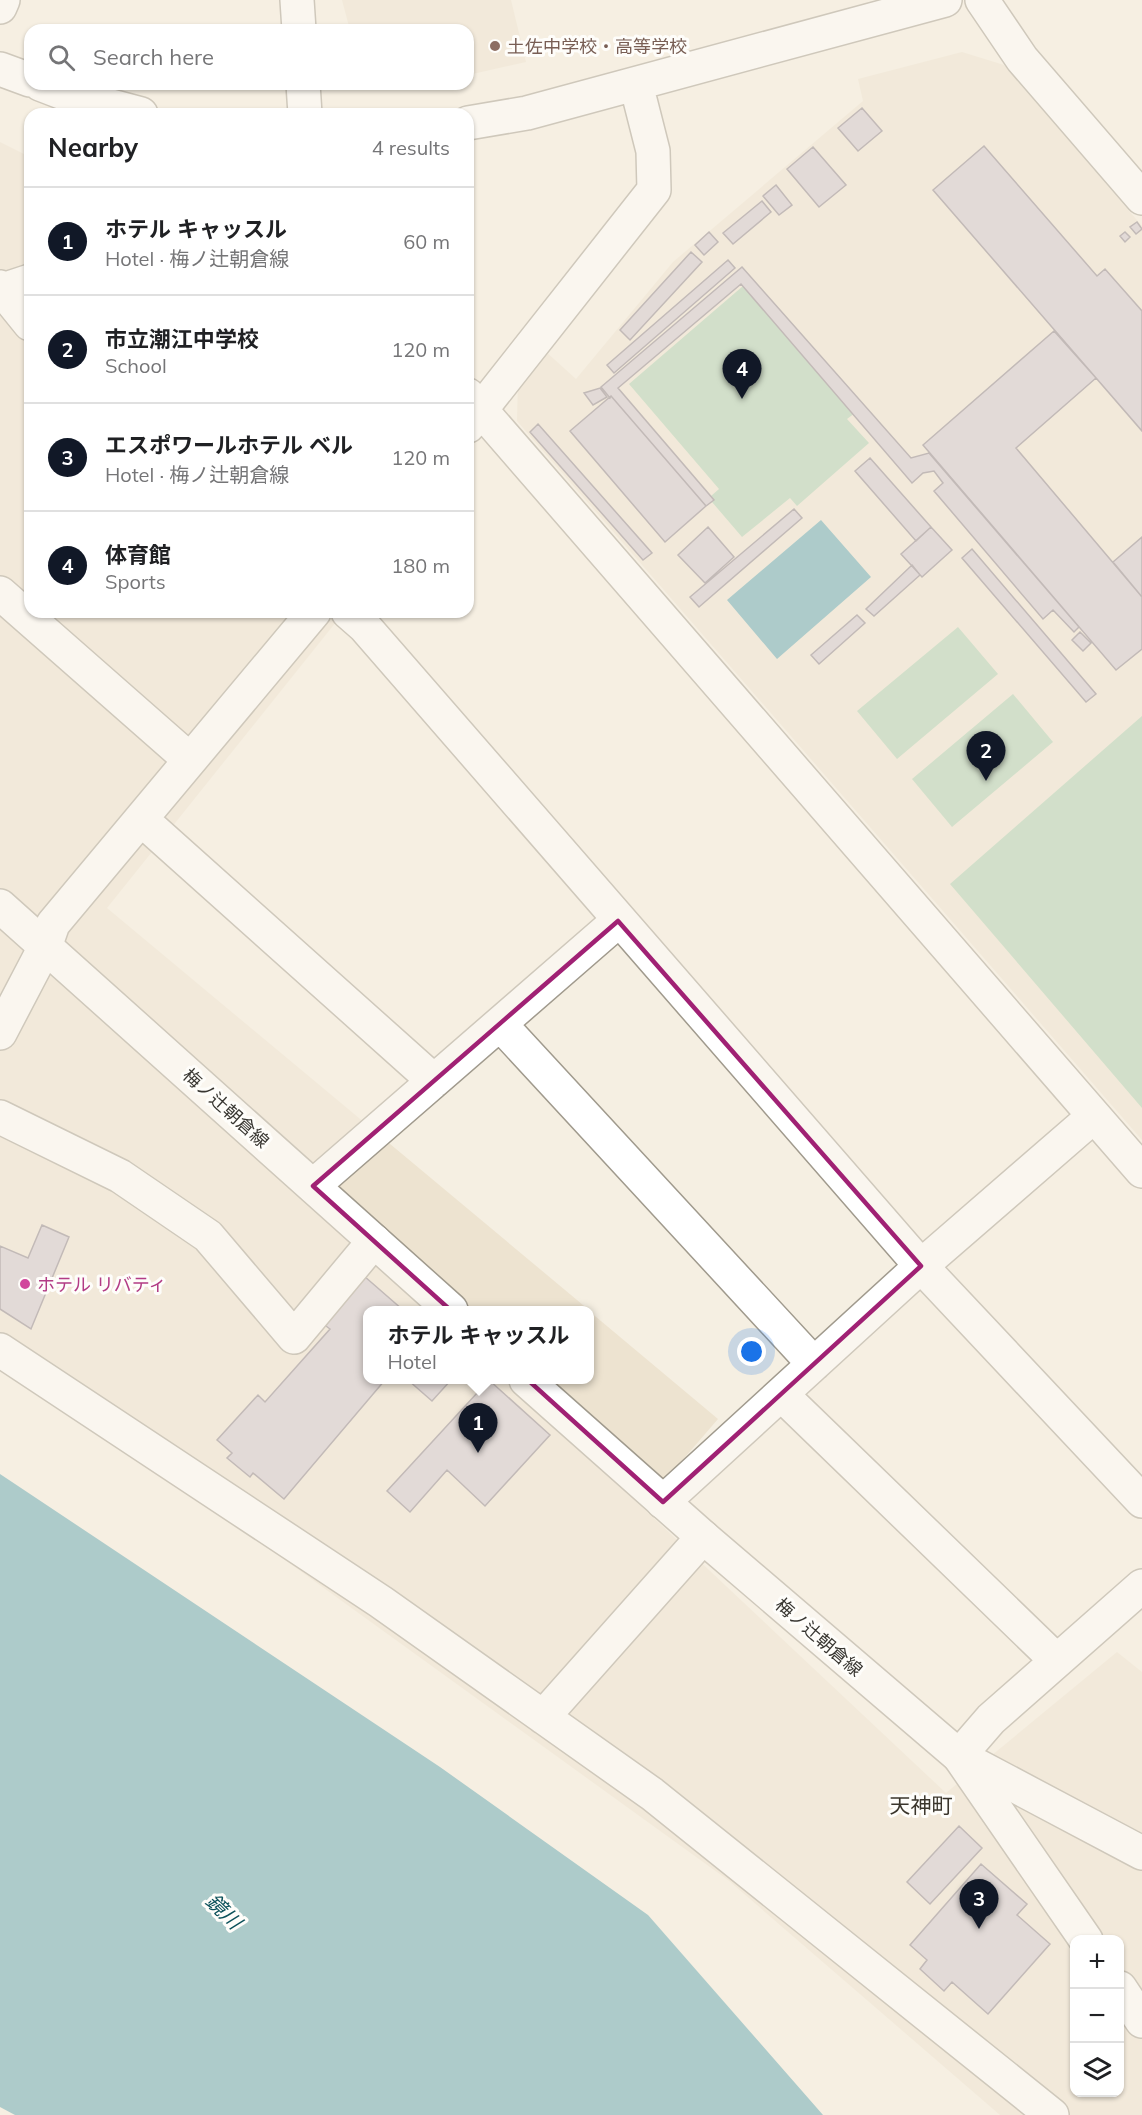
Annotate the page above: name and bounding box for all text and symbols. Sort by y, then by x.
search box [24,24,474,90]
place label: 土佐中学校・高等学校 [507,35,687,58]
marker: 土佐中学校・高等学校 [488,39,502,53]
icon: search [45,41,78,74]
text: Search here [93,43,214,71]
text: Nearby [48,131,138,164]
text: 4 results [372,135,450,160]
text: ホテル キャッスル [105,215,287,243]
text: 1 [62,229,74,254]
text: 60 m [403,229,450,254]
text: Hotel · 梅ノ辻朝倉線 [105,246,289,271]
text: 市立潮江中学校 [105,325,259,353]
text: 2 [62,337,74,362]
text: 120 m [391,337,450,362]
pin: 4 [722,350,762,399]
text: School [105,353,167,378]
text: エスポワールホテル ベル [105,431,353,459]
text: 3 [62,445,74,470]
text: 120 m [391,445,450,470]
text: Hotel · 梅ノ辻朝倉線 [105,462,289,487]
text: 体育館 [105,541,171,569]
text: 4 [62,553,74,578]
text: 180 m [391,553,450,578]
text: Sports [105,569,166,594]
pin: 2 [966,732,1006,781]
street label: 梅ノ辻朝倉線 [178,1063,274,1153]
place label: ホテル リバティ [37,1273,167,1296]
marker: ホテル リバティ [18,1277,32,1291]
popup [363,1306,594,1384]
text: ホテル キャッスル [387,1321,570,1349]
your location [737,1337,766,1366]
text: Hotel [387,1349,437,1374]
pin: 1 [458,1404,498,1453]
street label: 梅ノ辻朝倉線 [771,1593,867,1681]
district label: 天神町 [890,1792,953,1818]
pin: 3 [960,1880,998,1929]
water label: 鏡川 [201,1888,249,1935]
map controls [1070,1935,1124,2097]
button: + [1070,1935,1124,1989]
button: − [1070,1989,1124,2043]
button: layers [1070,2043,1124,2097]

